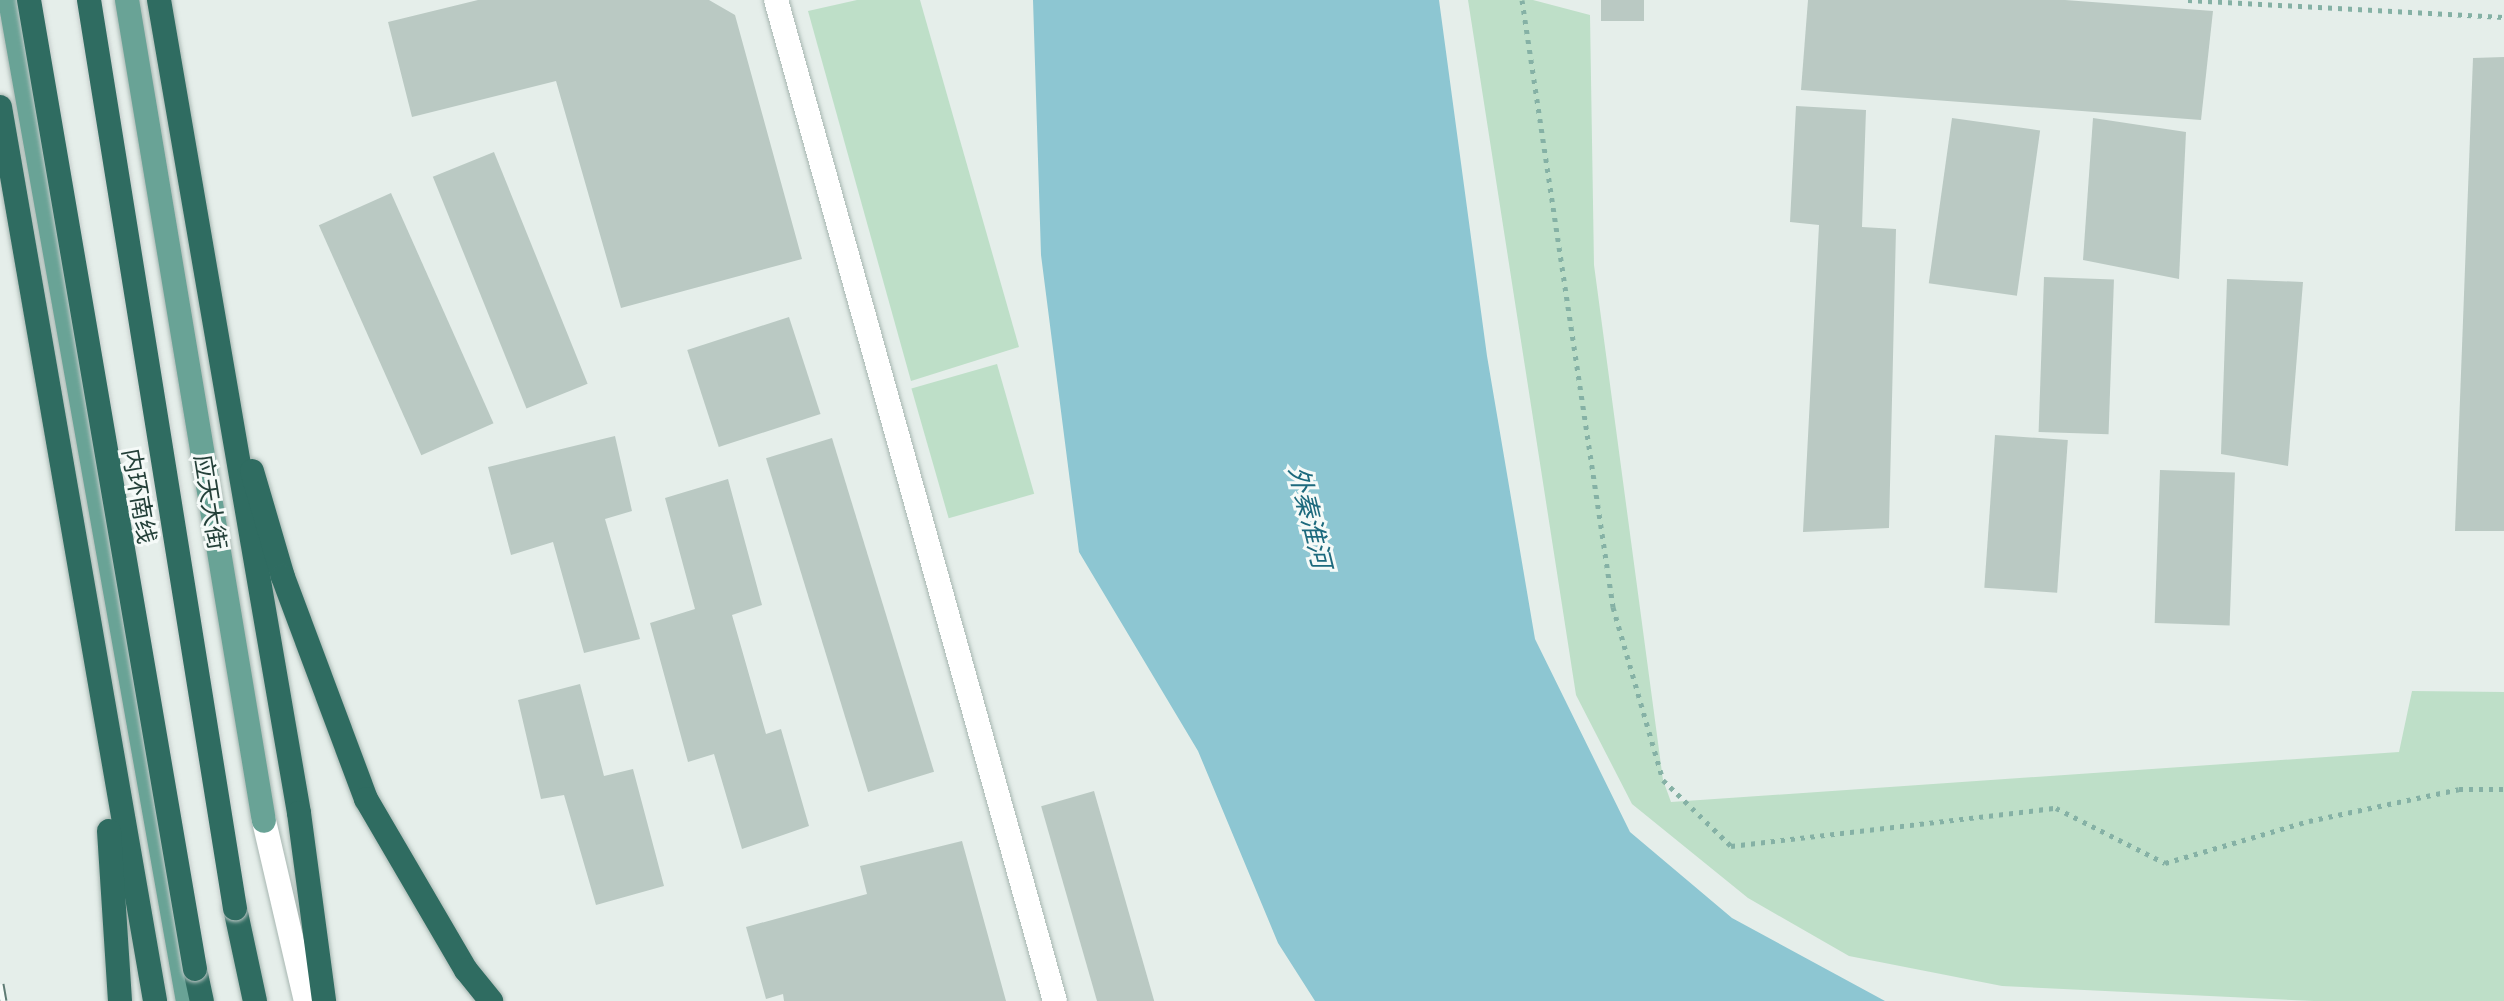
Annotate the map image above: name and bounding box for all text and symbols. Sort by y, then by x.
street label: 内环南线 [117,446,163,546]
street label: 应天大街 [189,452,233,552]
water label: 外秦淮河 [1282,463,1338,571]

